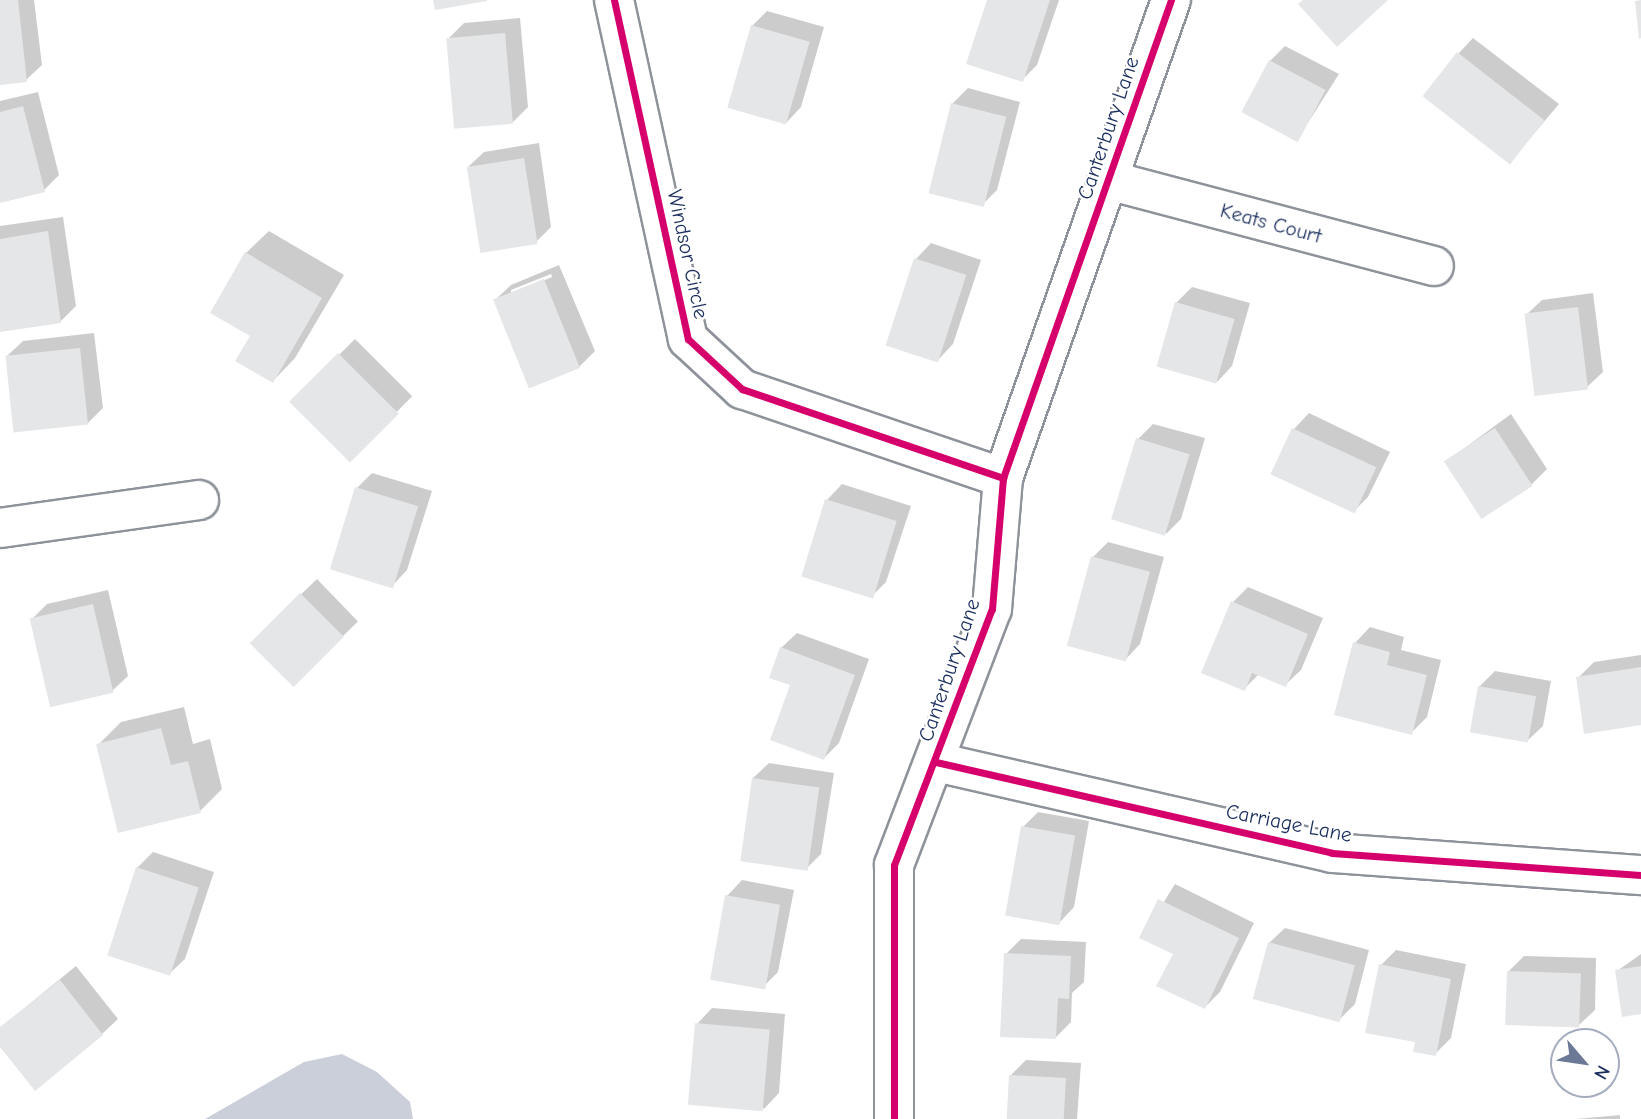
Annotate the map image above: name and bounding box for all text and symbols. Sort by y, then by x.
street label: Canterbury Lane [1072,53,1144,203]
street label: Windsor Circle [662,187,714,321]
street label: Keats Court [1218,197,1324,249]
street label: Canterbury Lane [913,595,985,745]
street label: Carriage Lane [1224,798,1354,848]
north arrow [1550,1028,1620,1098]
text: N [1589,1061,1614,1083]

